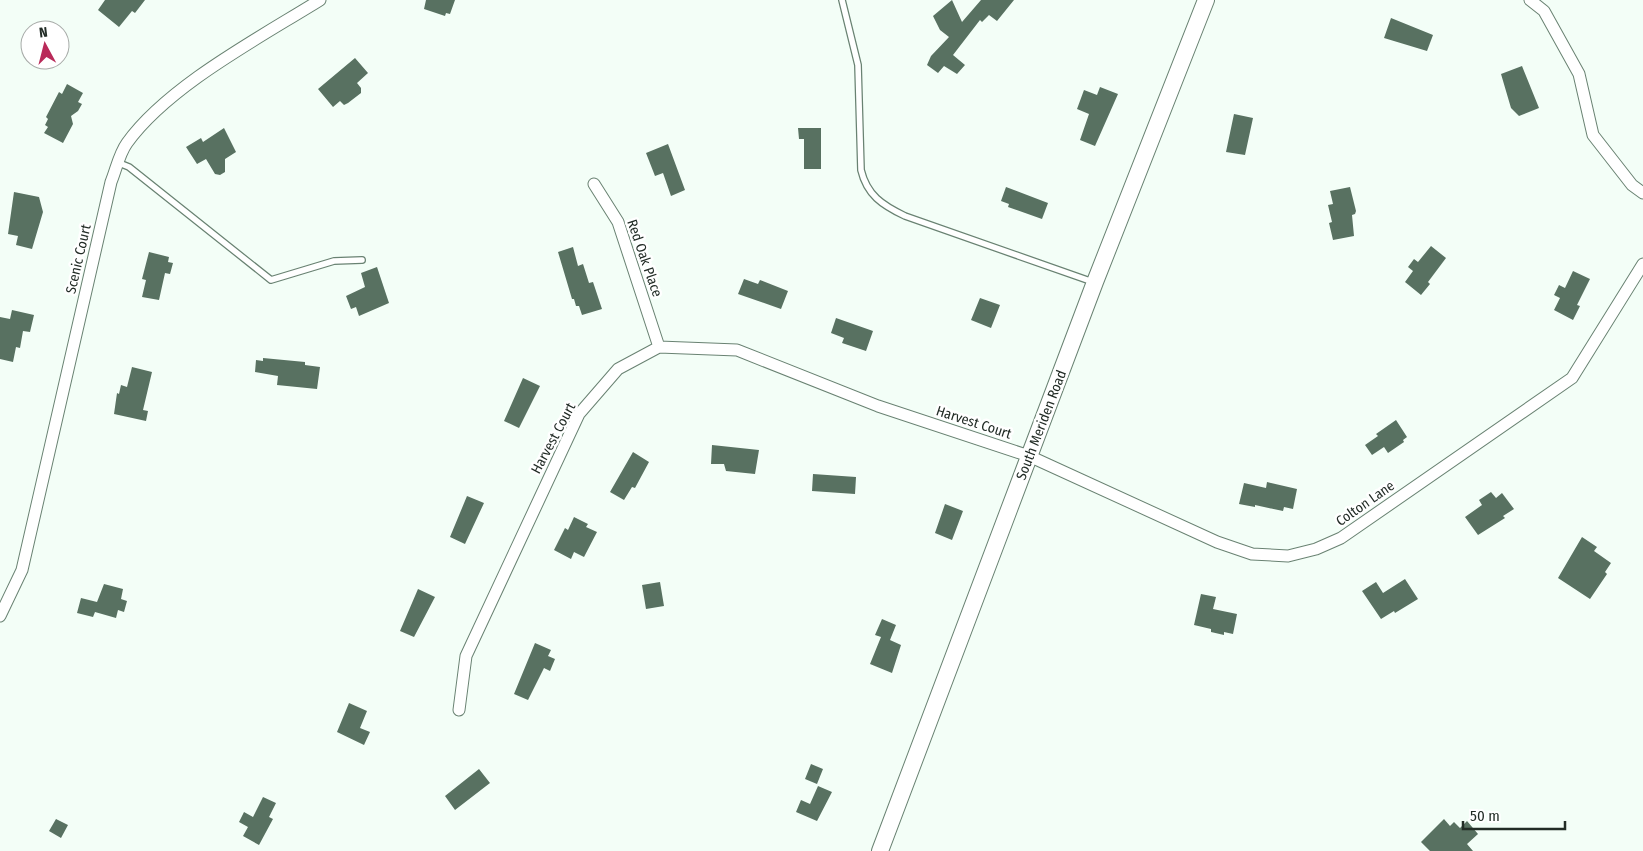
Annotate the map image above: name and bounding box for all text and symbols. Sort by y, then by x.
north arrow [20,20,70,70]
text: N [38,24,49,42]
street label: Red Oak Place [623,217,666,299]
street label: Scenic Court [62,222,95,296]
street label: South Meriden Road [1013,368,1070,483]
street label: Harvest Court [528,399,579,477]
street label: Harvest Court [934,402,1014,443]
street label: Colton Lane [1333,477,1398,530]
scale bar [1463,798,1566,830]
text: 50 m [1470,807,1500,825]

